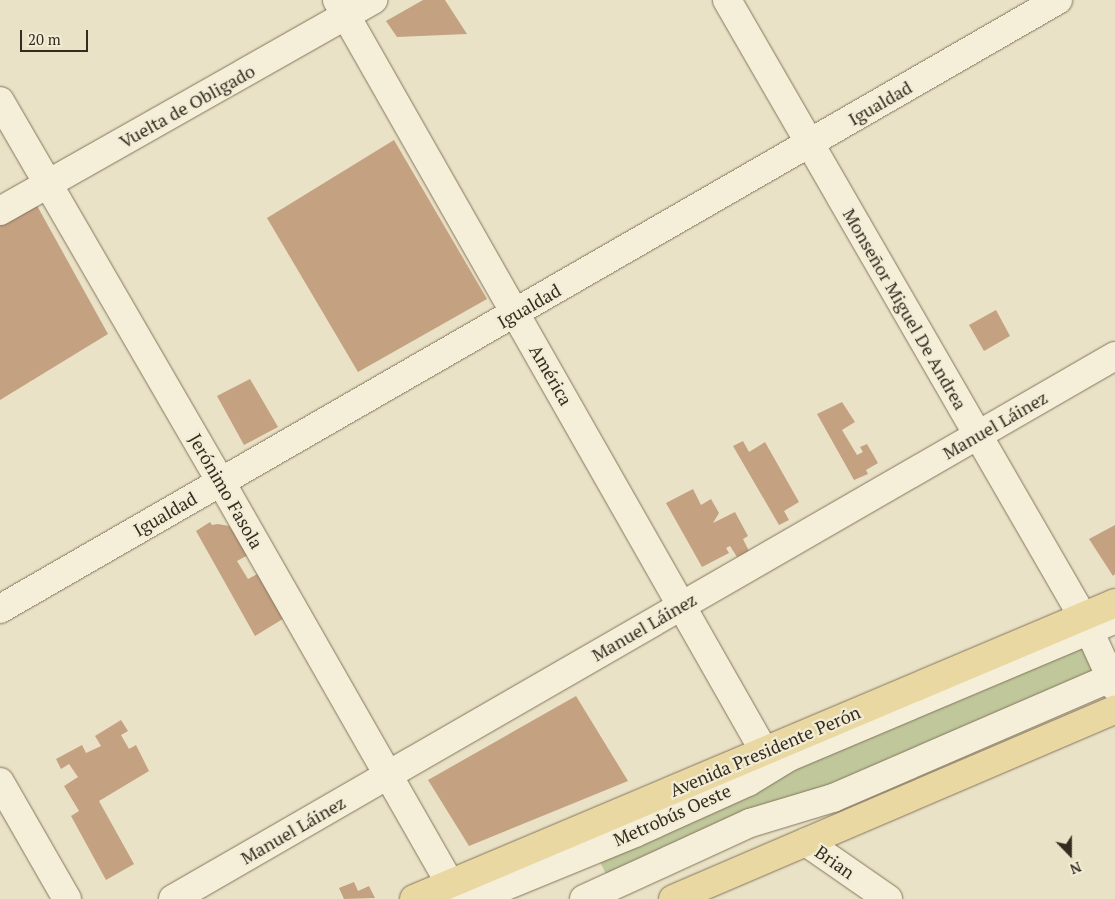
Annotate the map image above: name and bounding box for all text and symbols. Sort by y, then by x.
scale bar [22,20,90,52]
text: 20 m [28,29,61,49]
street label: Vuelta de Obligado [115,60,259,152]
street label: Igualdad [844,76,916,130]
street label: Monseñor Miguel De Andrea [838,204,972,414]
street label: Igualdad [493,279,565,333]
street label: América [525,341,577,409]
street label: Manuel Láinez [939,386,1051,464]
street label: Jerónimo Fasola [184,430,268,552]
street label: Igualdad [129,487,201,541]
street label: Manuel Láinez [588,588,700,666]
street label: Avenida Presidente Perón [666,701,864,801]
street label: Metrobús Oeste [610,779,734,851]
street label: Manuel Láinez [237,791,349,869]
north arrow [1045,829,1095,879]
street label: Brian [811,841,859,883]
text: N [1067,858,1084,879]

